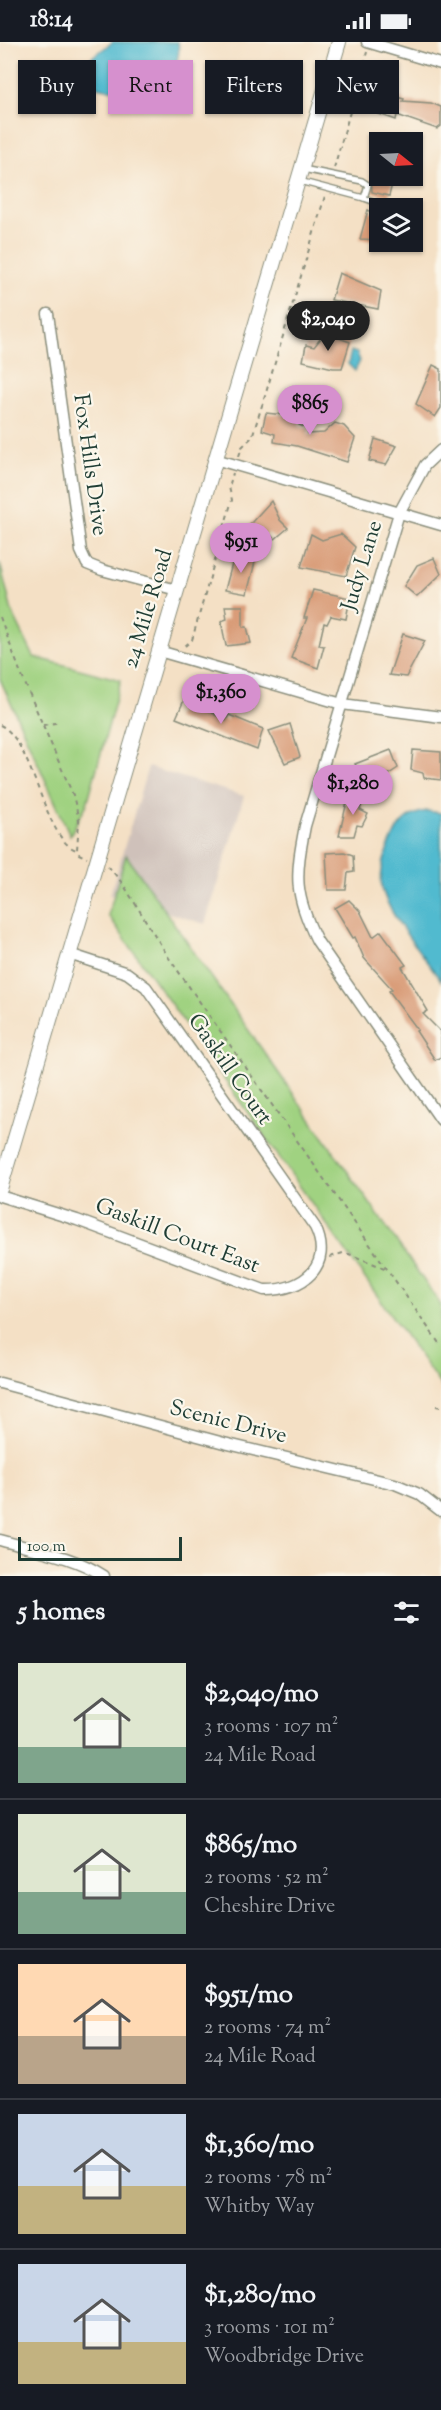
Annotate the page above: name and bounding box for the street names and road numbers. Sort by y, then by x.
street label: Fox Hills Drive [63,392,115,538]
street label: Judy Lane [334,517,392,616]
street label: 24 Mile Road [116,546,182,672]
street label: Gaskill Court [179,1008,280,1133]
street label: Gaskill Court East [90,1191,264,1283]
street label: Scenic Drive [166,1393,290,1453]

